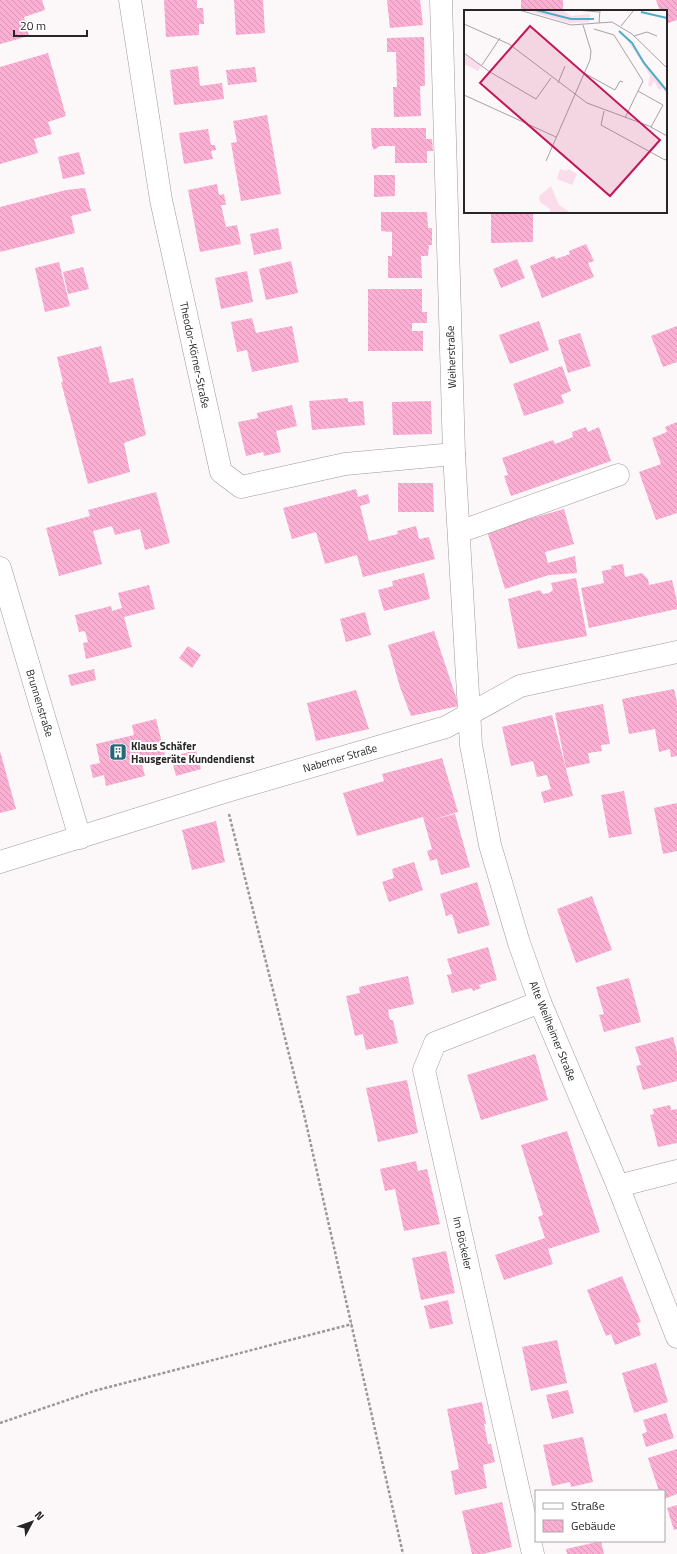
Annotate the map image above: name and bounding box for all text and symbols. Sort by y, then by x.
inset map [464,10,667,213]
scale bar [14,12,87,38]
text: 20 m [20,16,46,35]
street label: Theodor-Körner-Straße [176,300,214,410]
street label: Weiherstraße [442,325,460,389]
street label: Brunnenstraße [22,667,58,739]
place label: Klaus Schäfer Hausgeräte Kundendienst [131,738,255,767]
street label: Naberner Straße [301,740,379,776]
building icon: Klaus Schäfer Hausgeräte Kundendienst [108,742,128,762]
street label: Alte Weilheimer Straße [526,979,581,1084]
street label: Im Böckeler [449,1215,477,1271]
legend [535,1490,665,1542]
text: Straße [571,1496,605,1515]
north arrow [12,1502,52,1542]
text: N [31,1507,48,1524]
text: Gebäude [571,1516,616,1535]

